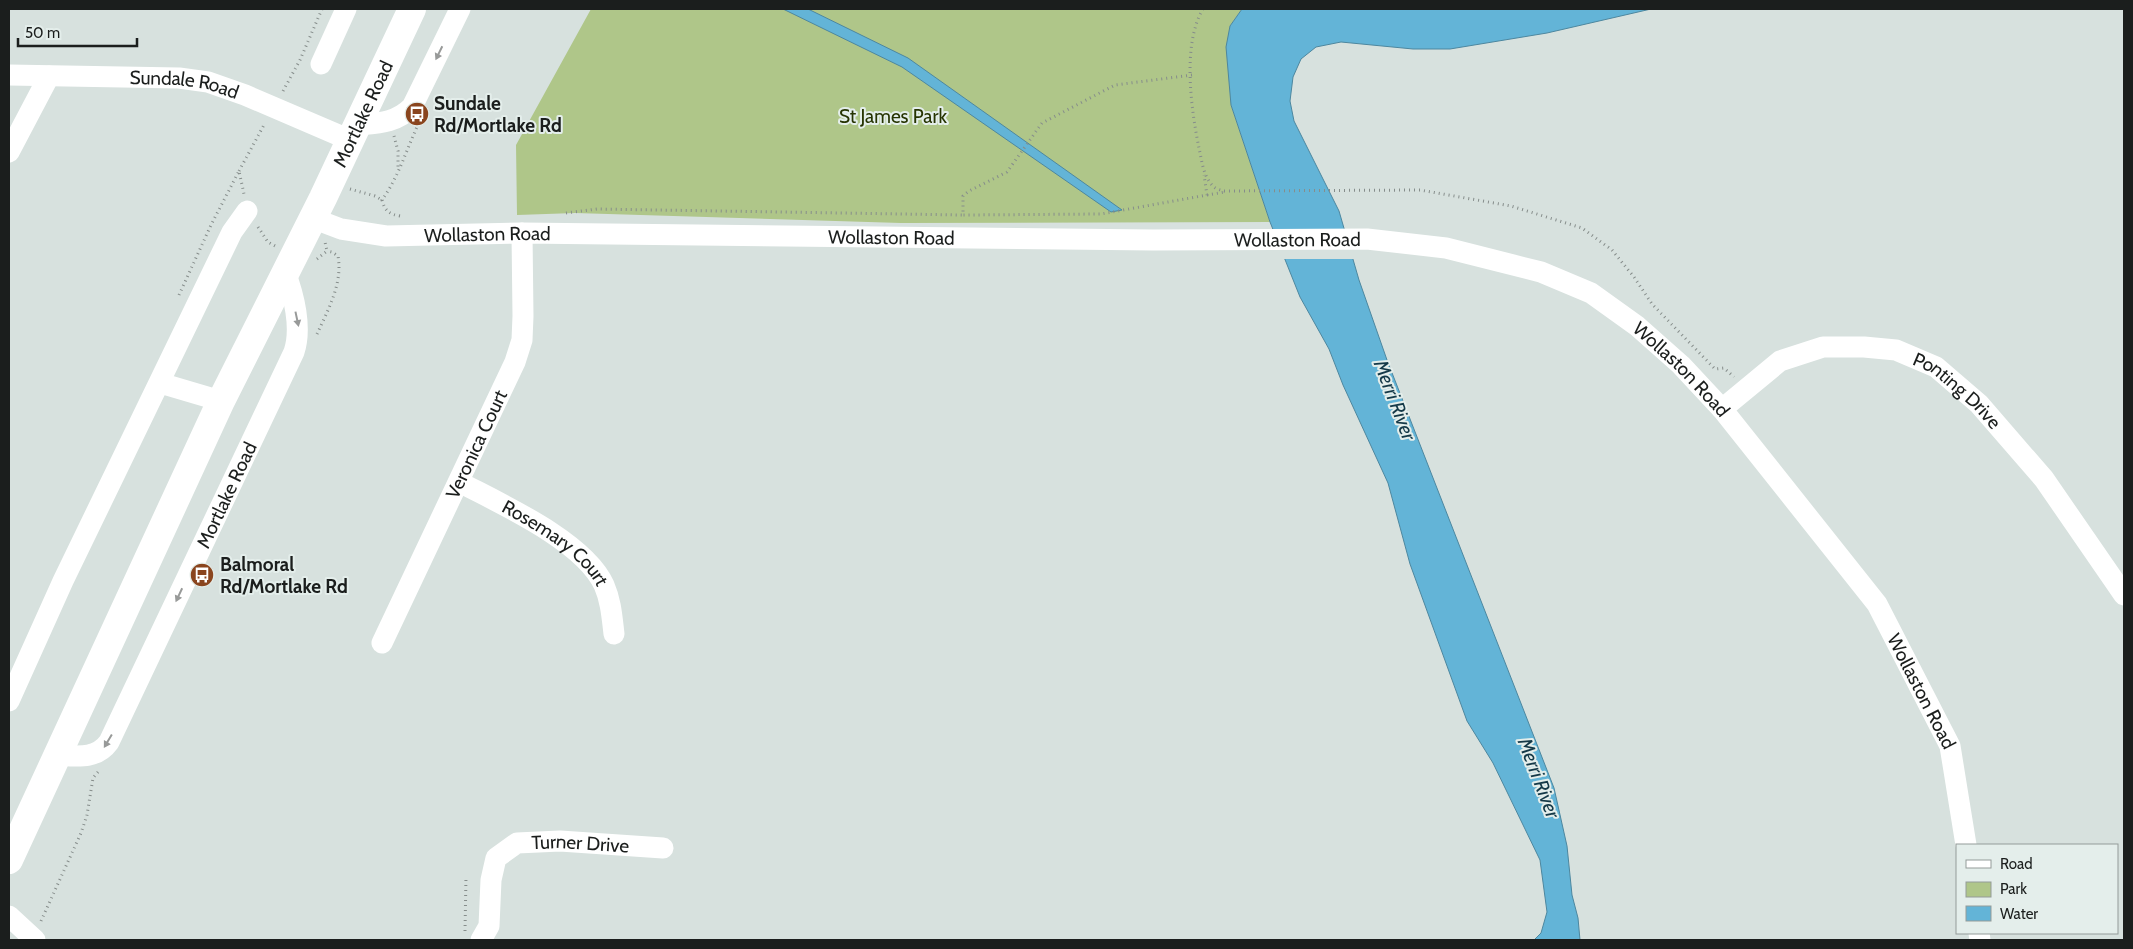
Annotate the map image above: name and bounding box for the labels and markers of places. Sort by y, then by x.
place label: Sundale Rd/Mortlake Rd [434,92,562,137]
bus stop icon: Sundale Rd/Mortlake Rd [404,101,430,127]
place label: Balmoral Rd/Mortlake Rd [220,553,348,598]
bus stop icon: Balmoral Rd/Mortlake Rd [189,562,215,588]

